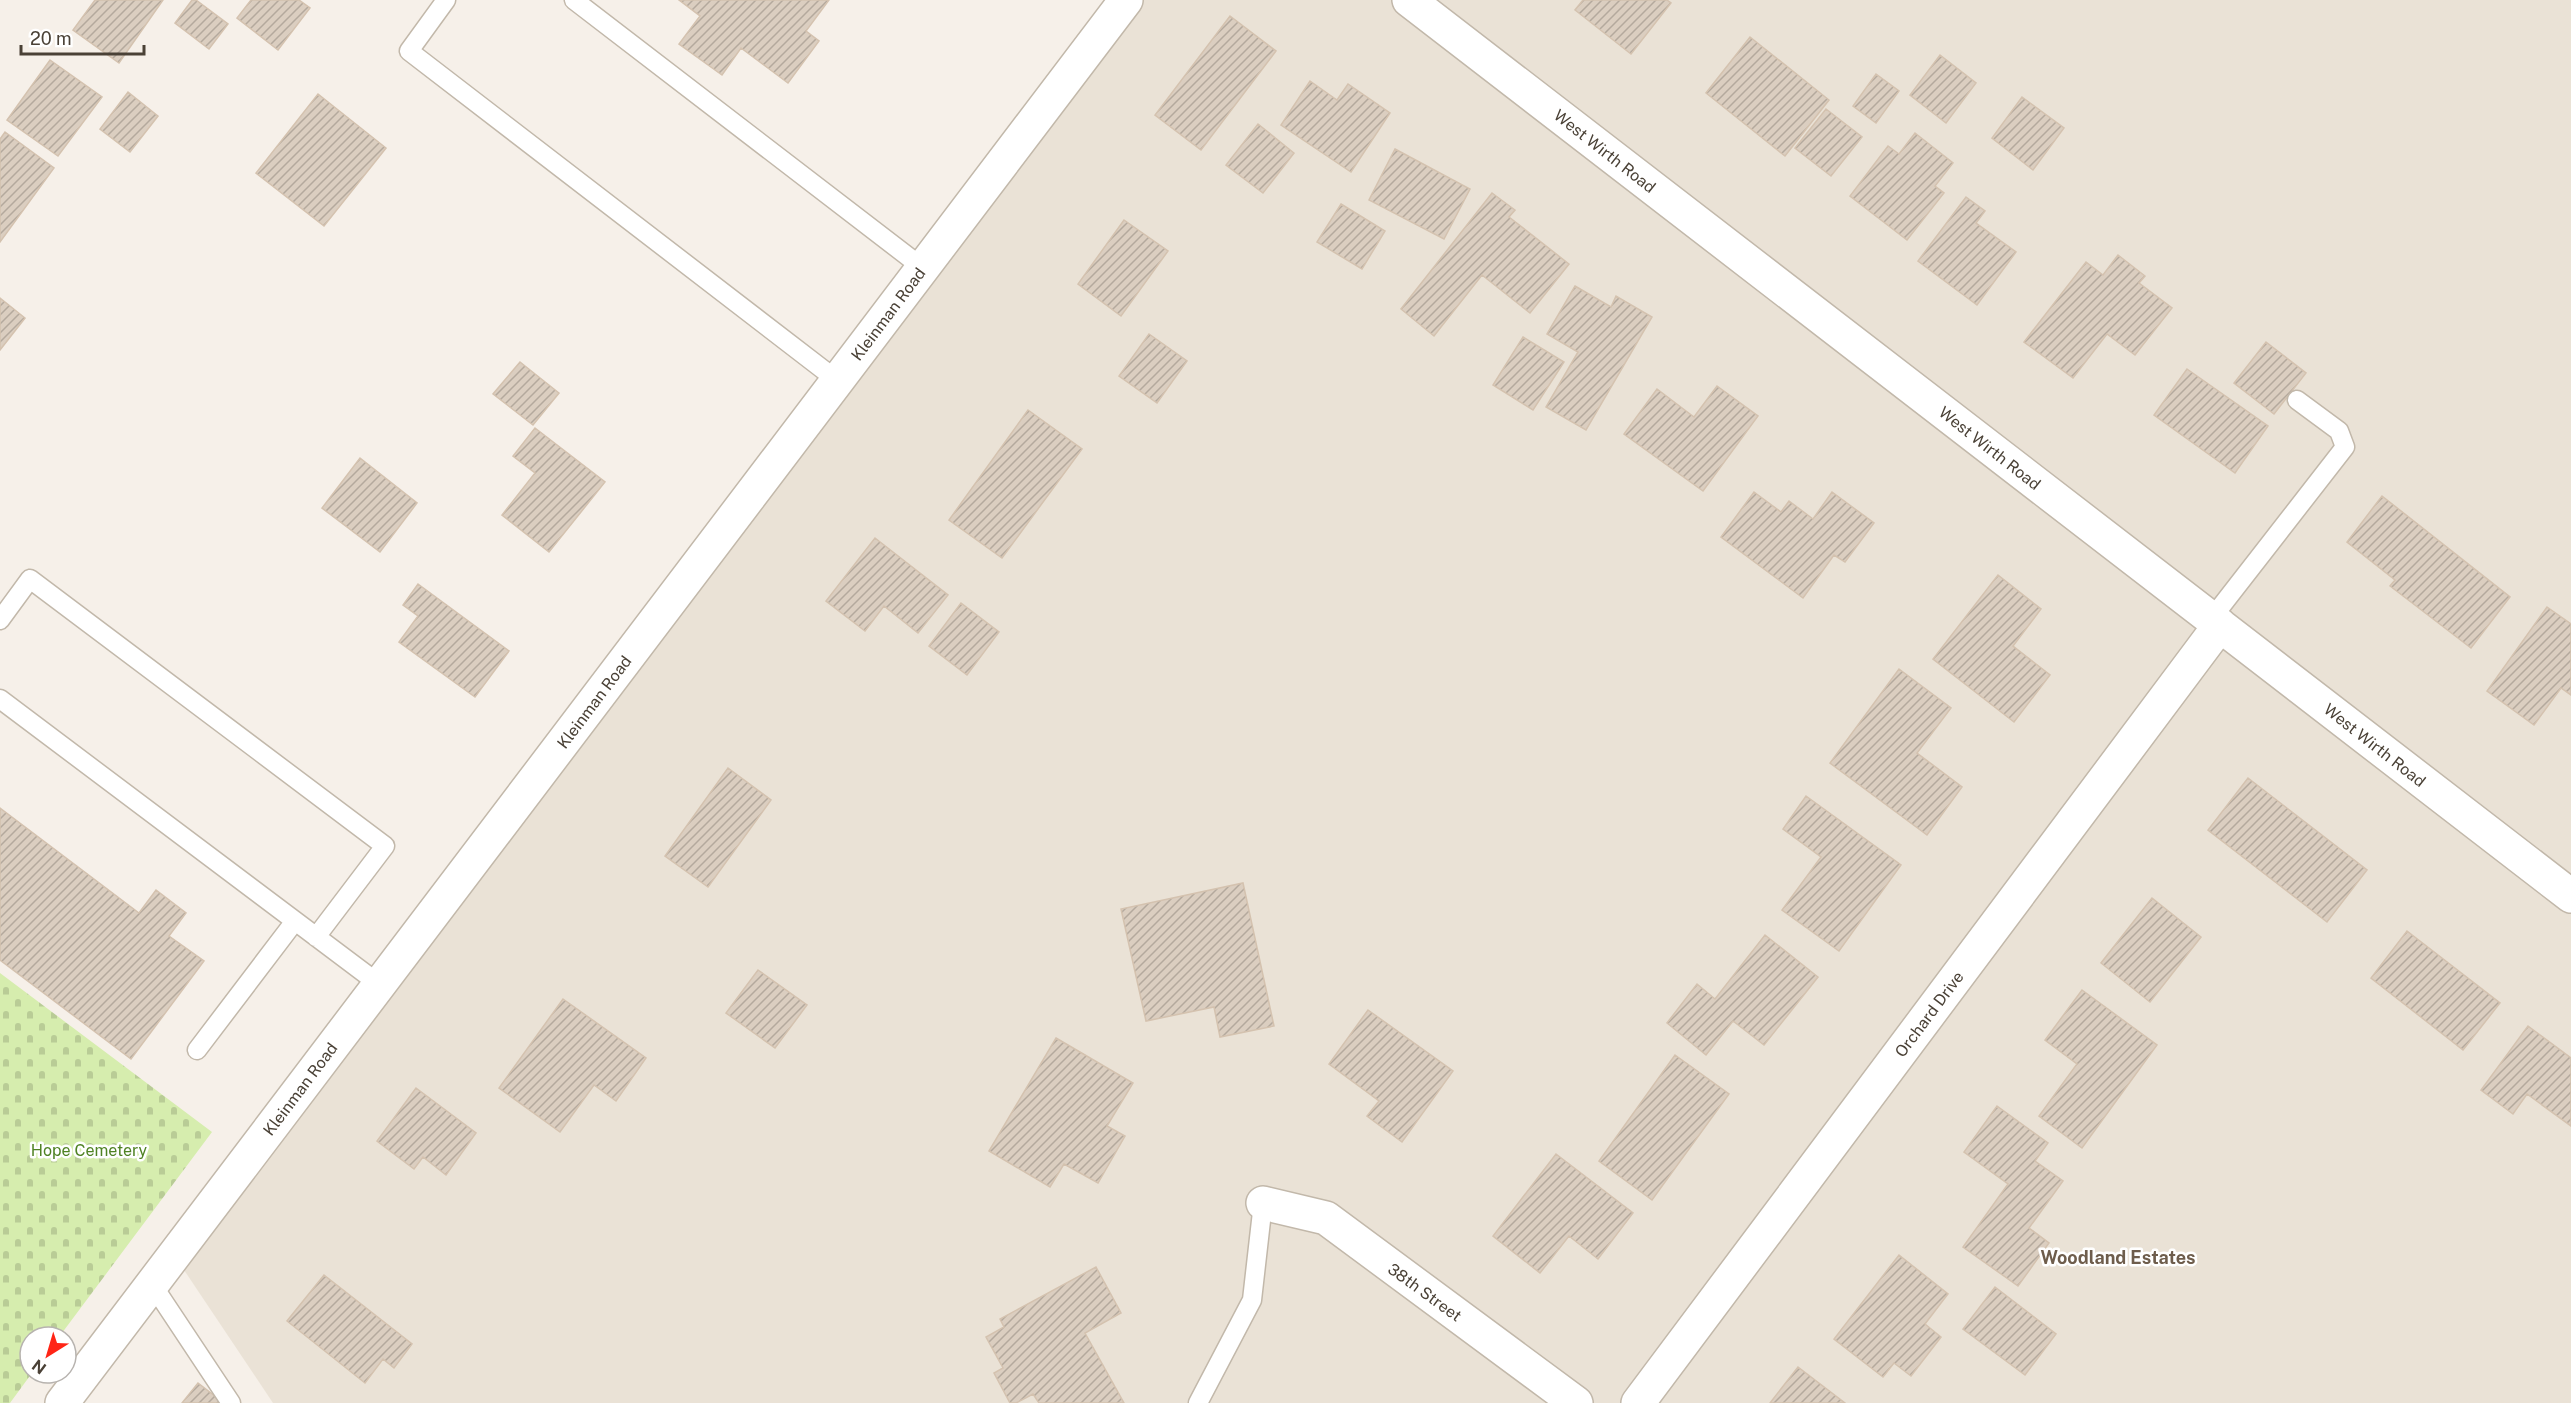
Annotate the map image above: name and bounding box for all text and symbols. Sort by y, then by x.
scale bar [21,18,144,56]
text: 20 m [30,28,72,49]
street label: West Wirth Road [1550,106,1659,197]
street label: Kleinman Road [847,264,930,364]
street label: West Wirth Road [1935,403,2044,494]
street label: Kleinman Road [553,652,636,752]
street label: West Wirth Road [2320,700,2429,791]
street label: Orchard Drive [1891,968,1968,1061]
street label: Kleinman Road [259,1039,342,1139]
park label: Hope Cemetery [31,1141,148,1160]
district label: Woodland Estates [2040,1247,2196,1268]
street label: 38th Street [1384,1259,1465,1325]
north arrow [18,1325,78,1385]
text: N [29,1355,50,1378]

